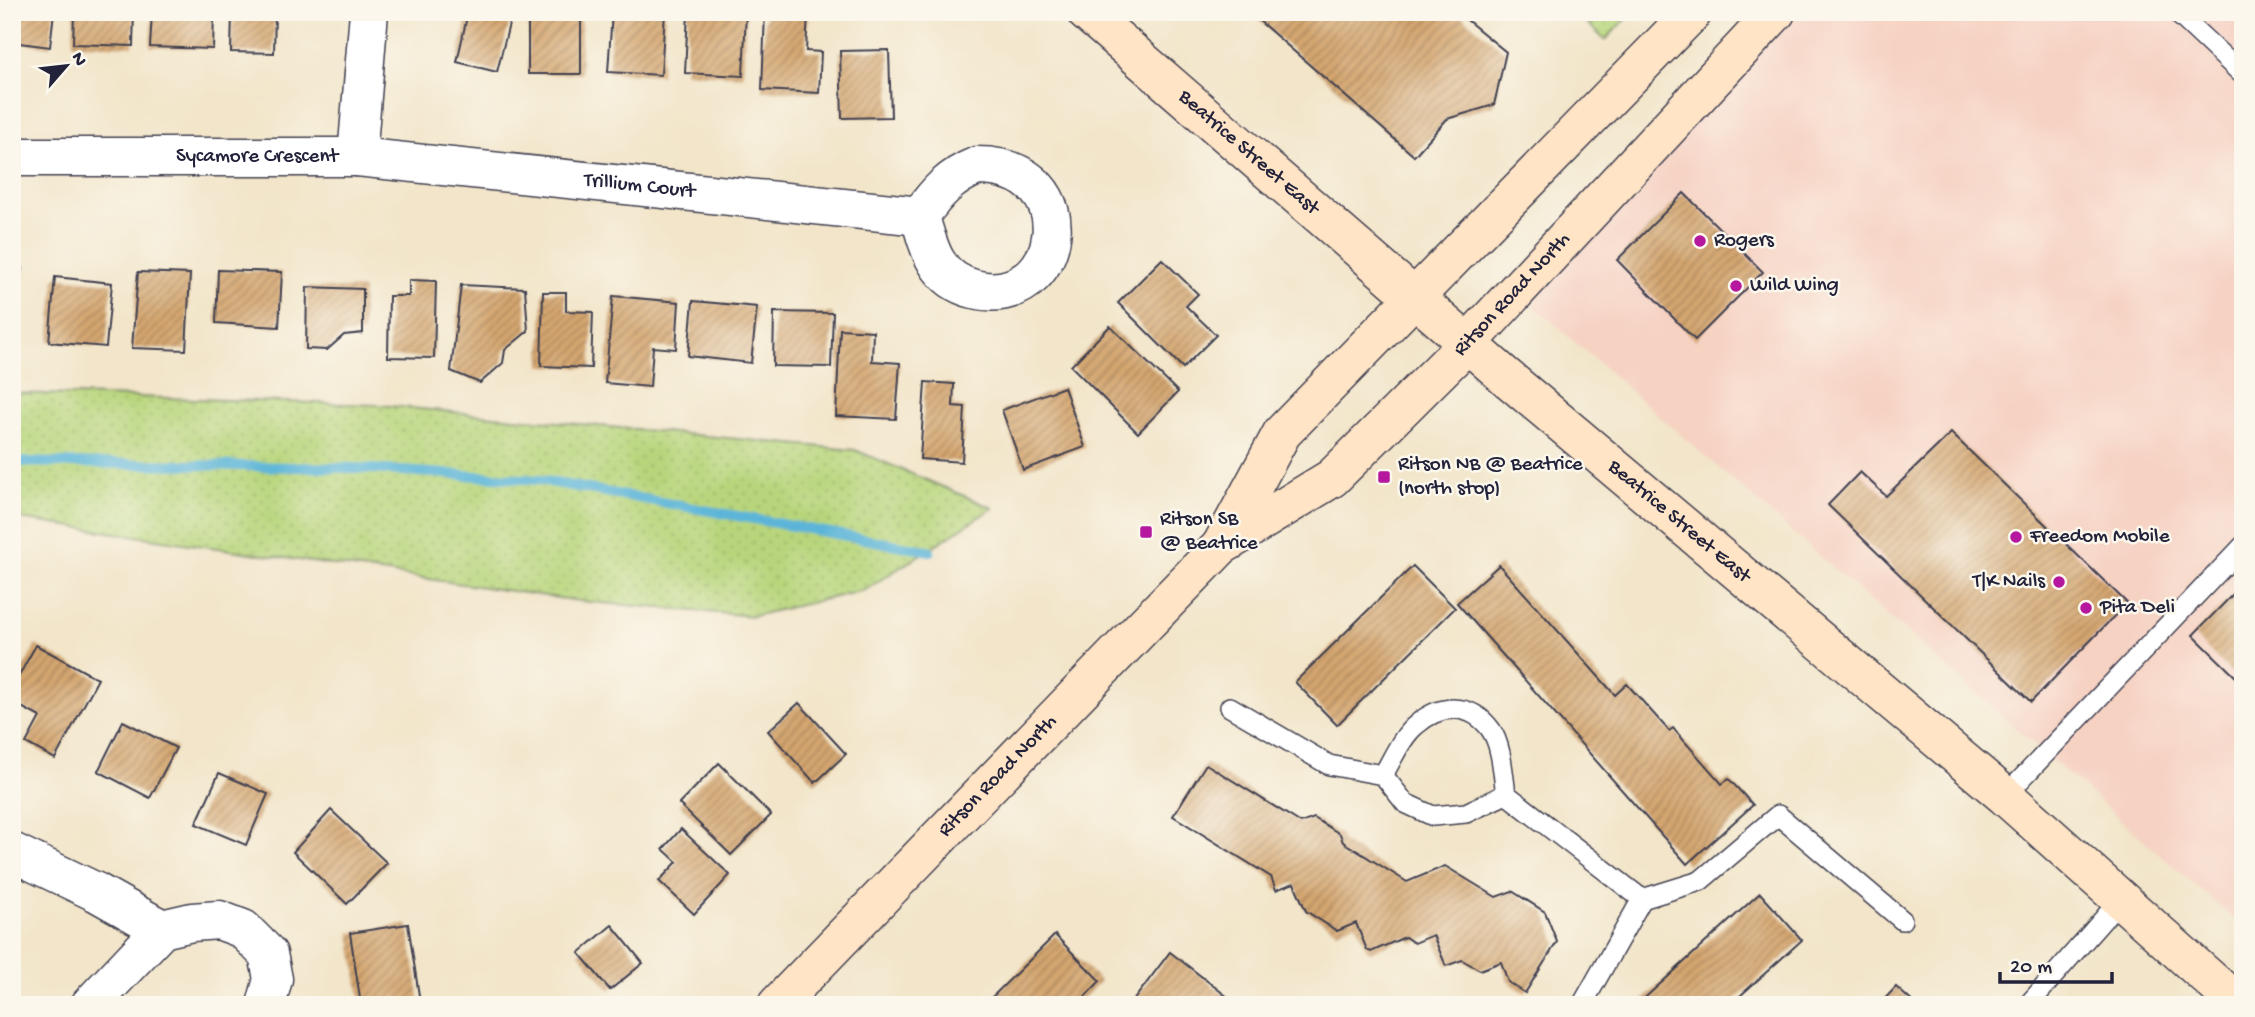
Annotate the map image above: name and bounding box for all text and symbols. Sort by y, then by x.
north arrow [32,32,102,102]
text: N [65,49,91,71]
street label: Beatrice Street East [1172,84,1326,223]
street label: Sycamore Crescent [176,145,340,170]
street label: Trillium Court [582,168,699,205]
street label: Ritson Road North [1449,228,1577,362]
place label: Rogers [1714,229,1775,254]
marker: Rogers [1692,233,1708,249]
place label: Wild Wing [1750,274,1839,299]
marker: Wild Wing [1728,278,1744,294]
place label: Ritson NB @ Beatrice (north stop) [1398,453,1584,502]
street label: Beatrice Street East [1601,454,1757,591]
marker: Ritson NB @ Beatrice (north stop) [1376,469,1392,485]
place label: Ritson SB @ Beatrice [1160,508,1259,557]
marker: Ritson SB @ Beatrice [1138,524,1154,540]
place label: Freedom Mobile [2029,525,2171,550]
marker: Freedom Mobile [2008,529,2024,545]
place label: T|K Nails [1972,570,2046,595]
marker: T|K Nails [2051,574,2067,590]
place label: Pita Deli [2099,596,2175,621]
marker: Pita Deli [2078,600,2094,616]
street label: Ritson Road North [933,710,1063,843]
scale bar [2000,940,2112,984]
text: 20 m [2010,956,2052,981]

